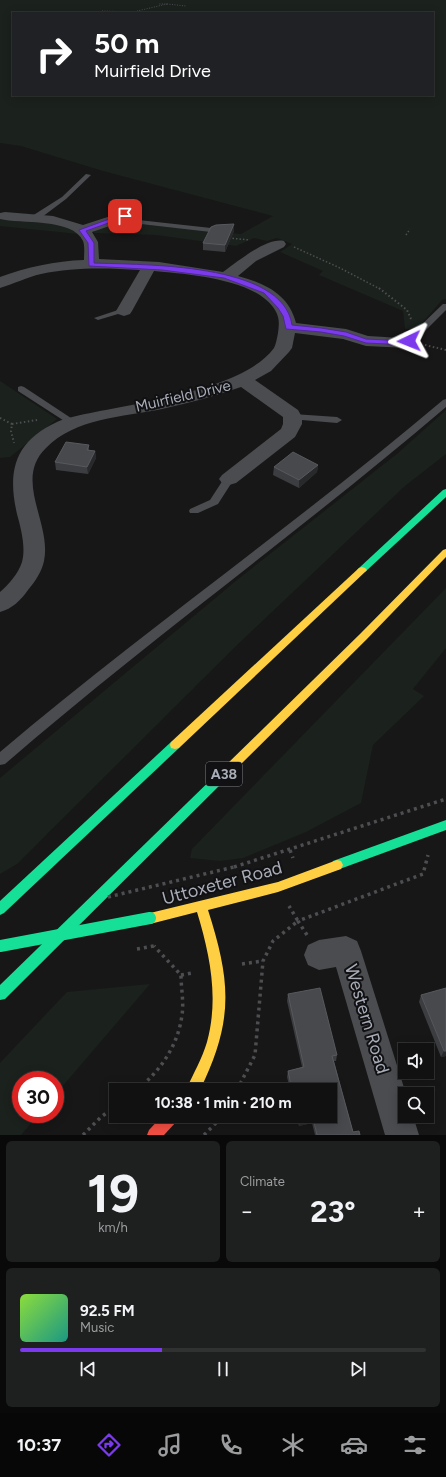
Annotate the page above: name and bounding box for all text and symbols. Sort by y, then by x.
text: 50 m [94,26,160,60]
icon: right [28,28,80,80]
text: Muirfield Drive [94,60,211,82]
pin [108,199,142,233]
icon: arrive [114,205,136,227]
position arrow [388,320,430,362]
street label: Muirfield Drive [134,376,232,416]
road number: A38 [206,762,242,786]
street label: Uttoxeter Road [160,856,284,910]
street label: Western Road [340,962,394,1076]
map controls [398,1043,434,1123]
button: sound [398,1043,434,1079]
speed limit sign: 30 [12,1071,64,1123]
button: search [398,1087,434,1123]
text: 10:38 · 1 min · 210 m [155,1094,291,1112]
text: 19 [87,1163,139,1225]
text: Climate [240,1174,285,1189]
text: 23° [310,1193,356,1230]
text: − [240,1198,254,1225]
text: + [412,1198,426,1225]
text: km/h [98,1220,128,1235]
text: 92.5 FM [80,1302,135,1320]
text: Music [80,1320,114,1335]
icon: previous [77,1358,99,1380]
icon: pause [212,1358,234,1380]
icon: next [347,1358,369,1380]
icon: directions [95,1431,123,1459]
icon: music [156,1431,184,1459]
icon: phone [217,1431,245,1459]
icon: climate [279,1431,307,1459]
icon: car [340,1431,368,1459]
icon: filters [401,1431,429,1459]
text: 10:37 [17,1434,61,1456]

